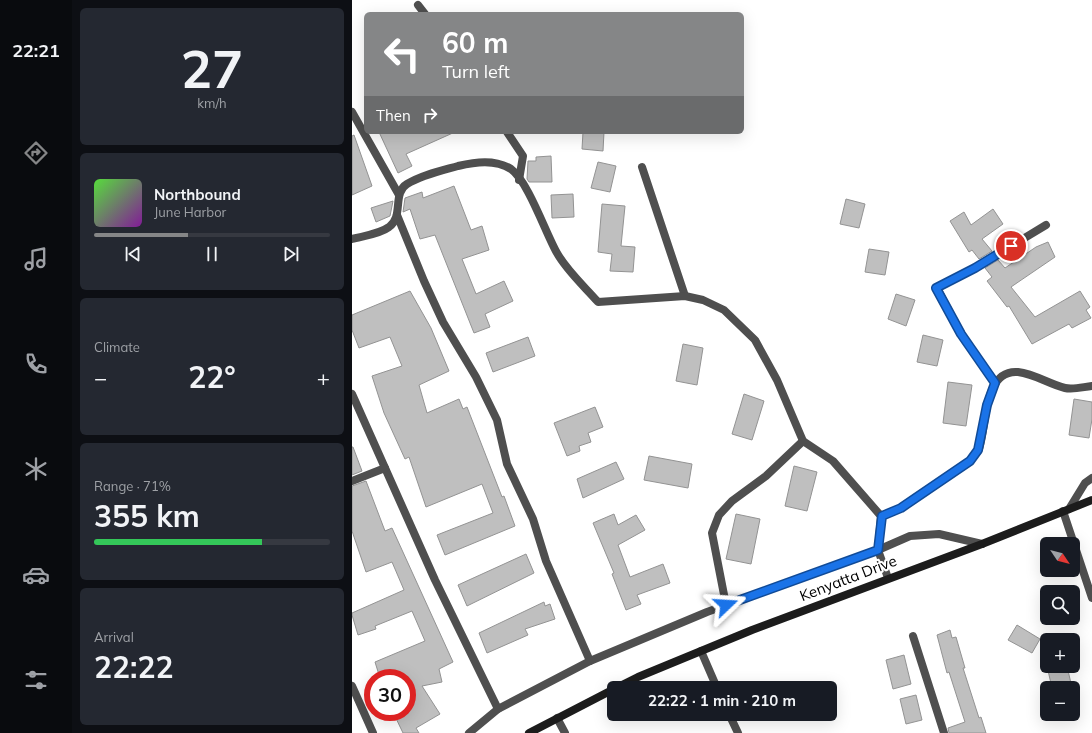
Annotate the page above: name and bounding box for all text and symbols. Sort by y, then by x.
text: 60 m [442,25,508,60]
icon: left [376,28,428,80]
text: 27 [181,36,243,101]
text: 22:21 [12,39,60,62]
text: Turn left [442,60,510,83]
text: km/h [197,95,227,111]
icon: right [419,104,441,126]
text: Then [376,106,411,125]
icon: directions [22,139,50,167]
text: Northbound [154,185,241,204]
text: June Harbor [154,204,226,220]
pin [994,229,1028,263]
icon: arrive [1000,235,1022,257]
icon: previous [122,243,144,265]
icon: pause [201,243,223,265]
icon: next [280,243,302,265]
icon: music [22,245,50,273]
text: Climate [94,339,140,355]
icon: phone [22,350,50,378]
text: 22° [188,358,236,396]
text: − [94,364,107,392]
text: + [317,364,330,392]
icon: climate [22,455,50,483]
text: Range · 71% [94,478,171,494]
text: 355 km [94,497,200,535]
north arrow [1040,537,1080,577]
map controls [1040,537,1080,721]
street label: Kenyatta Drive [797,551,899,605]
icon: car [22,561,50,589]
position arrow [705,584,747,626]
button: search [1040,585,1080,625]
text: Arrival [94,629,134,645]
button: + [1040,633,1080,673]
text: 22:22 [94,648,173,686]
icon: filters [22,666,50,694]
speed limit sign: 30 [364,669,416,721]
button: − [1040,681,1080,721]
text: 22:22 · 1 min · 210 m [648,691,796,710]

